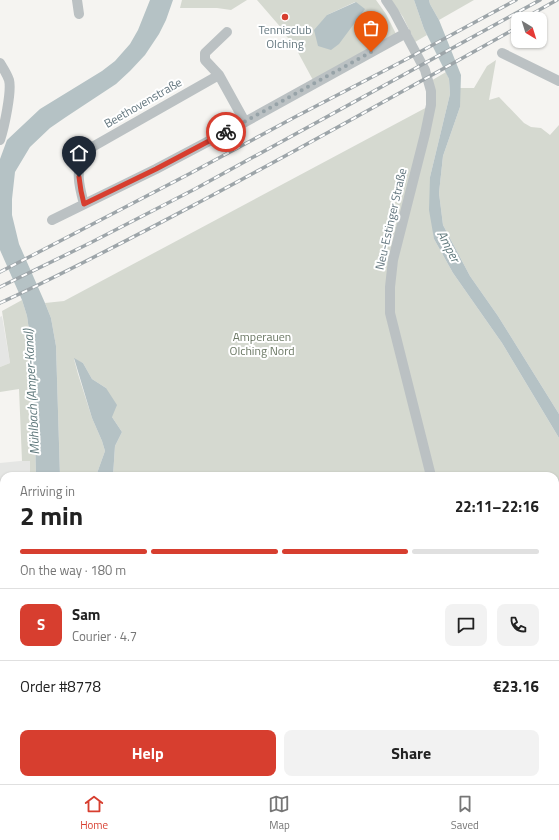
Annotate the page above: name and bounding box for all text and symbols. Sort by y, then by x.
pin [354,11,388,52]
marker: Tennisclub Olching [280,12,290,22]
north arrow [511,12,547,48]
map controls [511,12,547,48]
icon: bag [360,17,382,39]
place label: Tennisclub Olching [258,20,312,53]
street label: Beethovenstraße [100,72,185,133]
courier [206,112,246,152]
icon: bike [215,121,237,143]
pin [62,136,96,177]
icon: home [68,142,90,164]
street label: Neu-Estinger Straße [370,166,411,272]
water label: Amper [432,226,467,267]
park label: Amperauen Olching Nord [230,327,294,360]
water label: Mühlbach (Amper-Kanal) [18,328,44,455]
text: Arriving in [20,481,75,501]
text: 22:11–22:16 [455,495,539,518]
text: 2 min [20,496,83,535]
text: On the way · 180 m [20,560,126,580]
text: Sam [72,603,100,626]
button: chat [445,604,487,646]
button: phone [497,604,539,646]
text: S [37,613,45,636]
text: Courier · 4.7 [72,626,137,646]
text: Order #8778 [20,675,101,698]
text: €23.16 [493,675,539,698]
button: Help [20,730,276,776]
button: Share [284,730,539,776]
tab: Home [80,793,108,833]
tab: Map [268,793,290,833]
tab: Saved [451,793,479,833]

